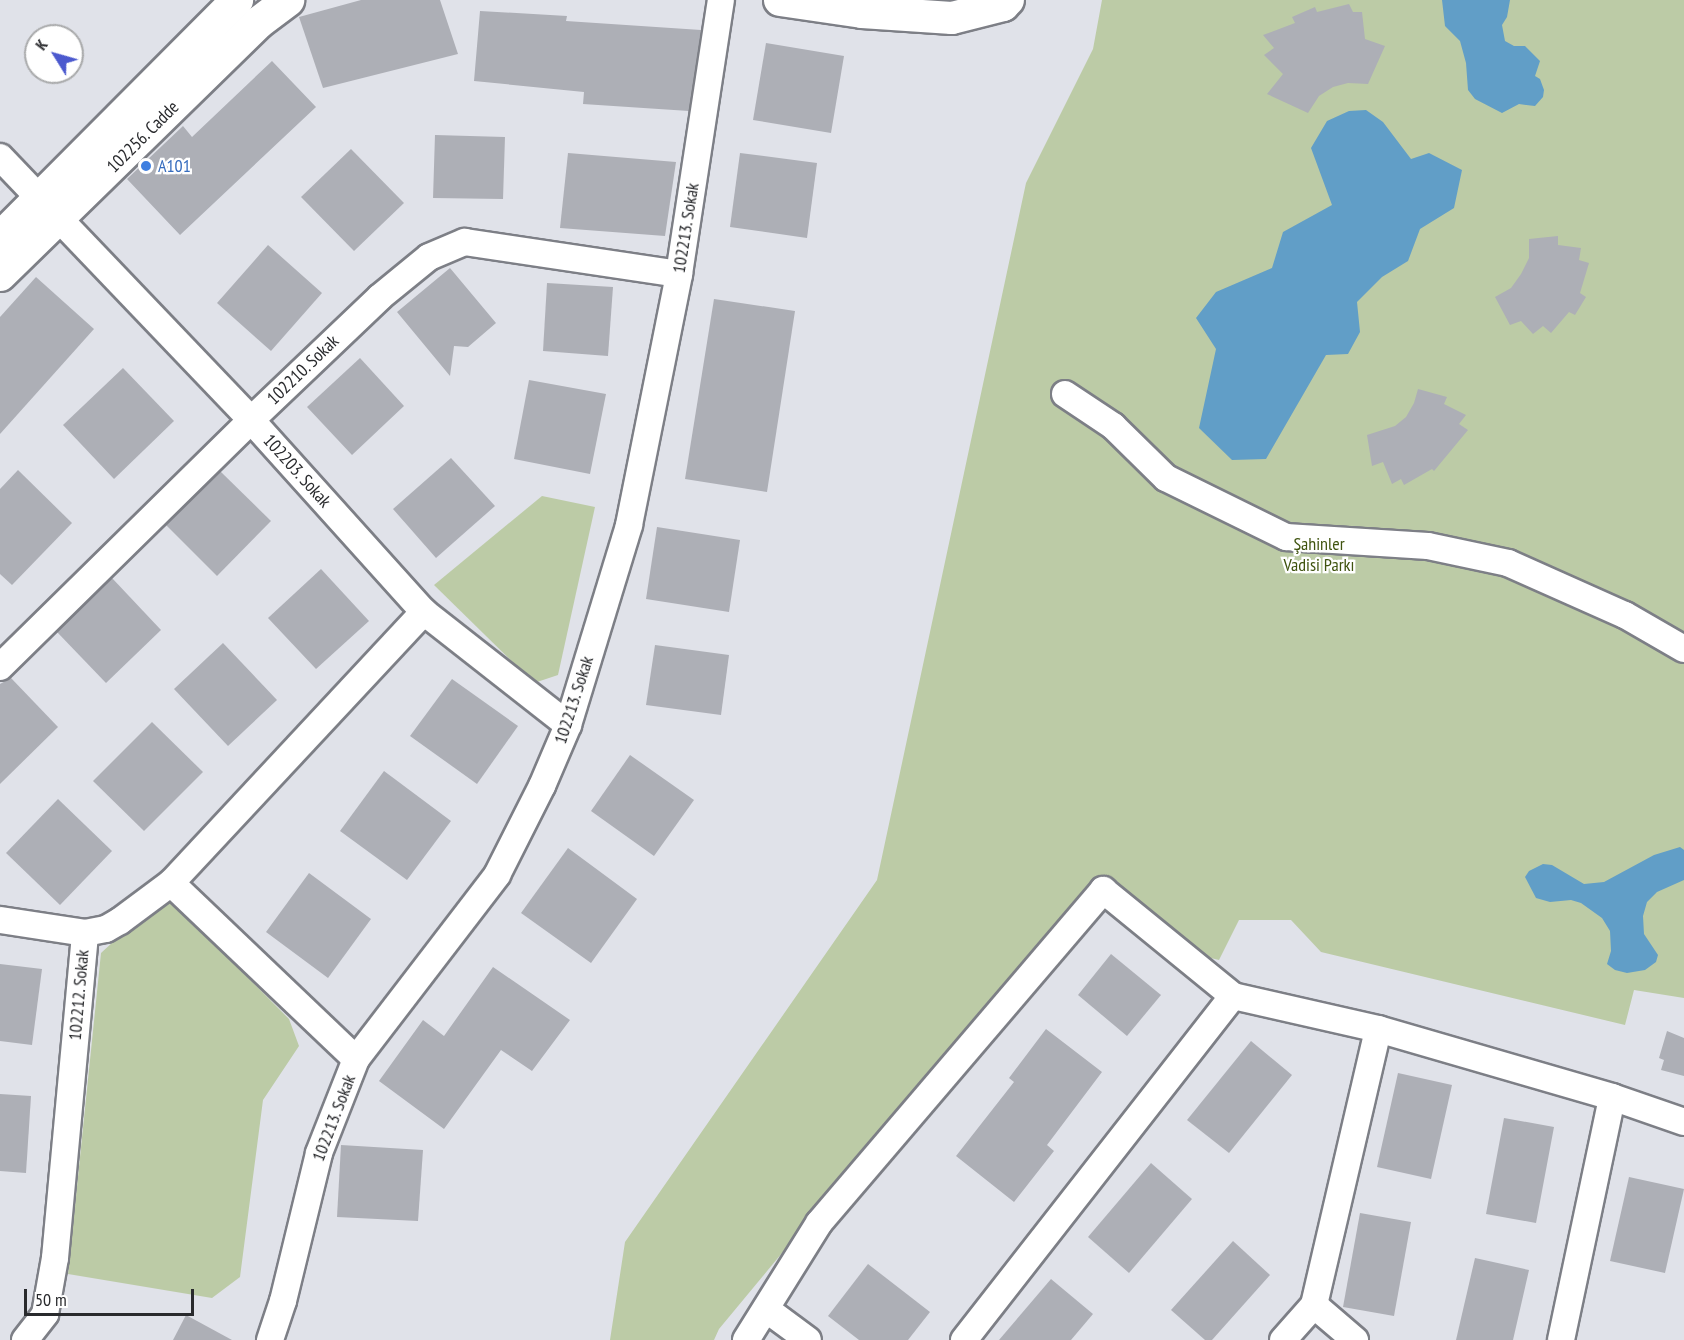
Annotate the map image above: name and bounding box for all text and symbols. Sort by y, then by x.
north arrow [24,24,84,84]
text: K [31,35,52,54]
street label: 102256. Cadde [102,96,184,178]
place label: A101 [158,155,191,177]
marker: A101 [139,159,153,173]
street label: 102213. Sokak [668,181,704,275]
street label: 102210. Sokak [262,330,344,410]
street label: 102203. Sokak [258,429,336,513]
park label: Şahinler Vadisi Parkı [1284,534,1354,576]
street label: 102213. Sokak [549,653,599,747]
street label: 102212. Sokak [64,948,94,1042]
street label: 102213. Sokak [307,1071,361,1165]
scale bar [27,1277,196,1315]
text: 50 m [35,1288,67,1311]

